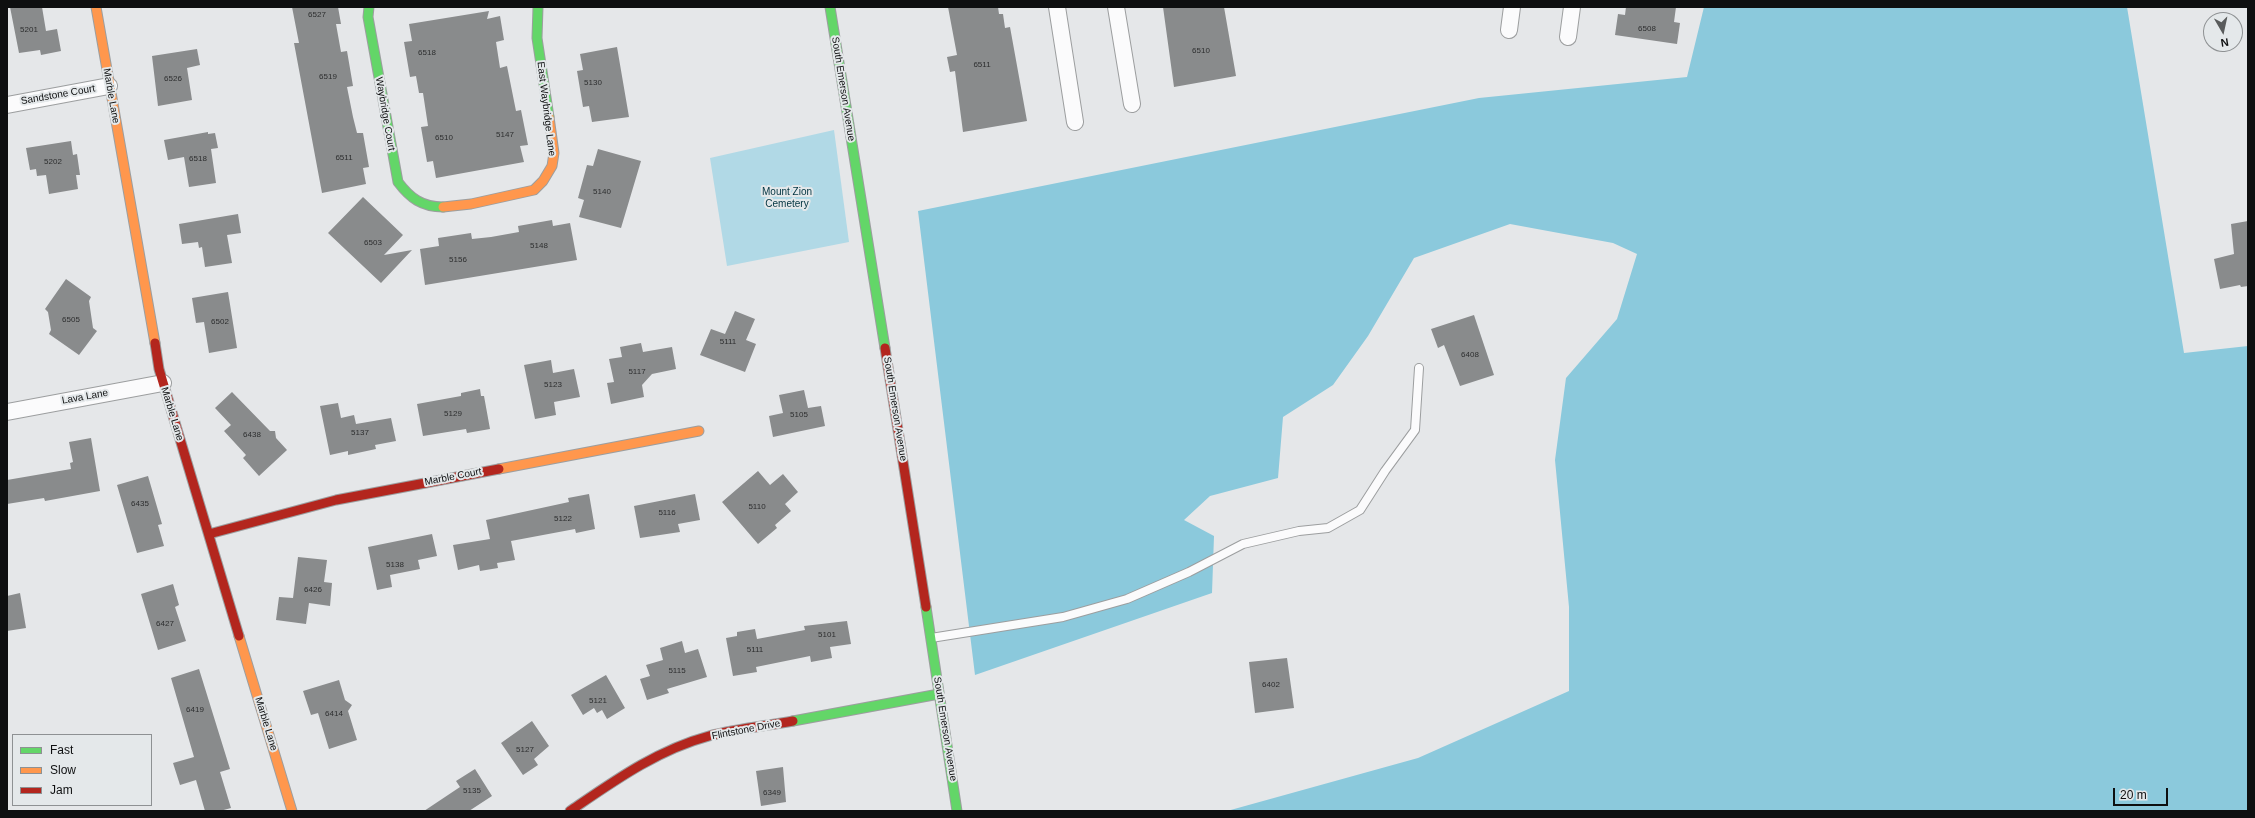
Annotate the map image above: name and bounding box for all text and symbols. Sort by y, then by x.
house number: 6527 [308,10,326,20]
north arrow [2203,12,2243,52]
house number: 6508 [1638,24,1656,34]
house number: 5201 [20,25,38,35]
street label: South Emerson Avenue [829,36,857,142]
text: N [2220,36,2230,49]
house number: 6510 [1192,46,1210,56]
house number: 6518 [418,48,436,58]
house number: 6511 [973,60,991,70]
street label: East Waybridge Lane [534,61,558,157]
street label: Marble Lane [100,68,122,124]
house number: 6519 [319,72,337,82]
house number: 6526 [164,74,182,84]
street label: Waybridge Court [373,76,397,152]
house number: 5130 [584,78,602,88]
street label: Sandstone Court [20,83,96,107]
house number: 5147 [496,130,514,140]
house number: 6510 [435,133,453,143]
house number: 6511 [335,153,353,163]
house number: 6518 [189,154,207,164]
house number: 5202 [44,157,62,167]
park label: Mount Zion Cemetery [762,186,812,210]
house number: 5140 [593,187,611,197]
house number: 6503 [364,238,382,248]
house number: 5148 [530,241,548,251]
house number: 5156 [449,255,467,265]
house number: 6505 [62,315,80,325]
house number: 6502 [211,317,229,327]
house number: 5111 [720,337,736,347]
house number: 6408 [1461,350,1479,360]
street label: South Emerson Avenue [881,356,909,462]
house number: 5117 [628,367,646,377]
house number: 5123 [544,380,562,390]
street label: Marble Lane [158,386,186,442]
street label: Lava Lane [61,387,109,407]
house number: 5129 [444,409,462,419]
house number: 5105 [790,410,808,420]
house number: 5137 [351,428,369,438]
house number: 6438 [243,430,261,440]
street label: Marble Court [423,466,483,488]
house number: 6435 [131,499,149,509]
house number: 5110 [748,502,766,512]
house number: 5116 [658,508,676,518]
house number: 5122 [554,514,572,524]
house number: 5138 [386,560,404,570]
house number: 6426 [304,585,322,595]
house number: 6427 [156,619,174,629]
house number: 5101 [818,630,836,640]
house number: 5111 [747,645,763,655]
house number: 5115 [668,666,686,676]
street label: South Emerson Avenue [931,676,959,782]
house number: 6402 [1262,680,1280,690]
street label: Marble Lane [252,696,280,752]
house number: 5121 [589,696,607,706]
house number: 6419 [186,705,204,715]
house number: 6414 [325,709,343,719]
street label: Flintstone Drive [711,717,781,743]
legend [12,734,152,806]
text: Fast [50,743,73,757]
house number: 5127 [516,745,534,755]
text: Slow [50,763,76,777]
scale bar [2115,780,2170,806]
text: Jam [50,783,73,797]
house number: 5135 [463,786,481,796]
house number: 6349 [763,788,781,798]
text: 20 m [2120,788,2147,802]

